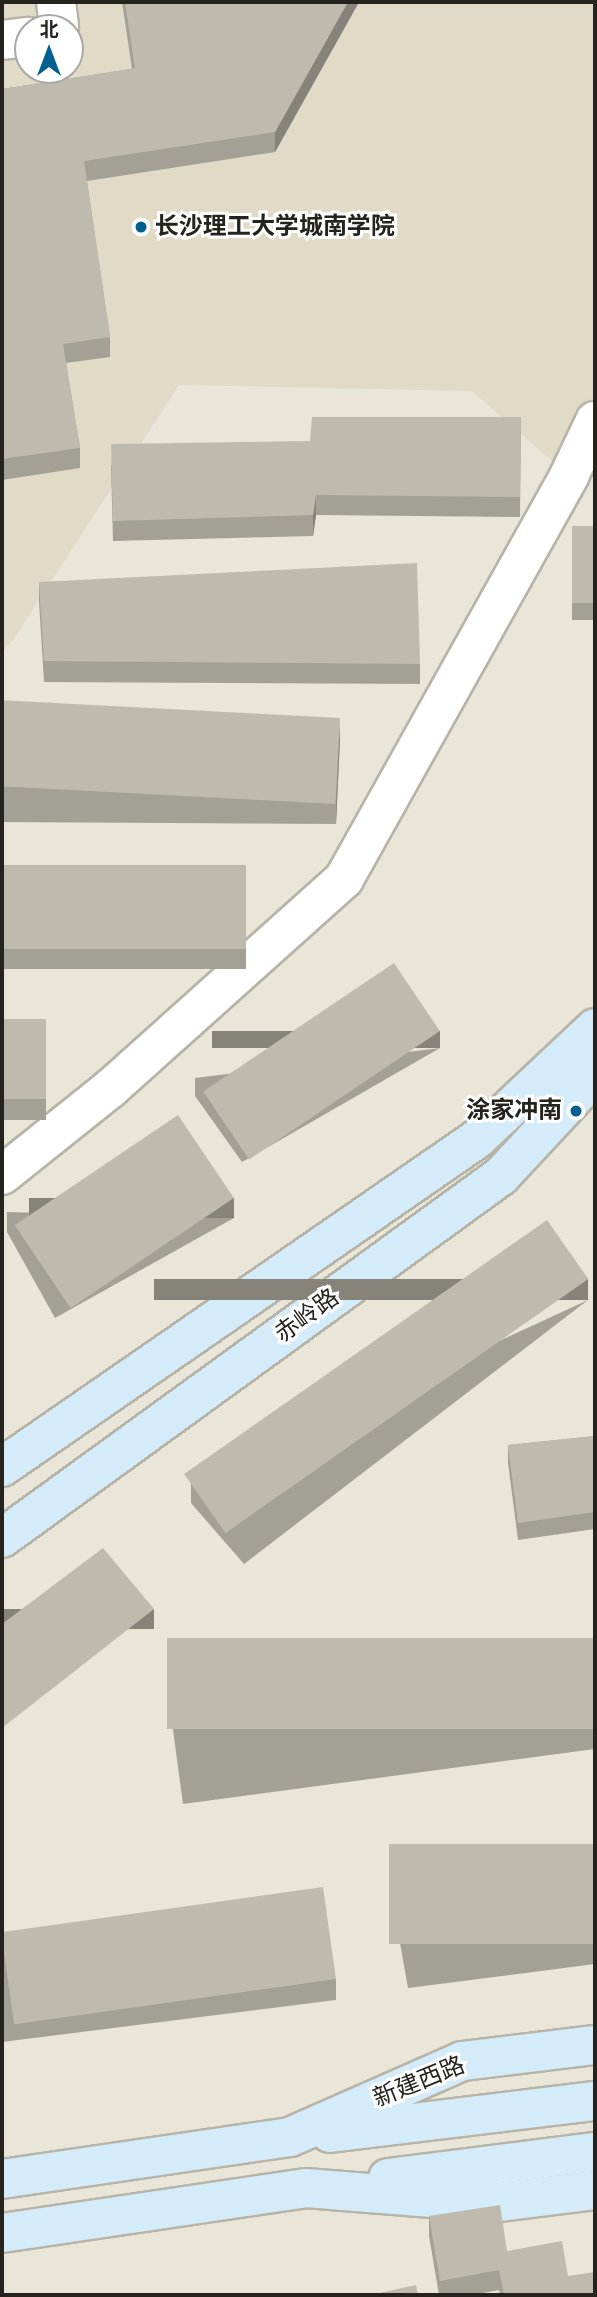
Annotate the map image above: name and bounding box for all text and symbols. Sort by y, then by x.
north arrow [14,14,84,84]
text: 北 [39,18,59,41]
place label: 长沙理工大学城南学院 [155,213,395,241]
marker: 长沙理工大学城南学院 [133,219,149,235]
place label: 涂家冲南 [466,1097,562,1125]
marker: 涂家冲南 [568,1103,584,1119]
street label: 赤岭路 [269,1283,345,1349]
street label: 新建西路 [369,2051,469,2113]

